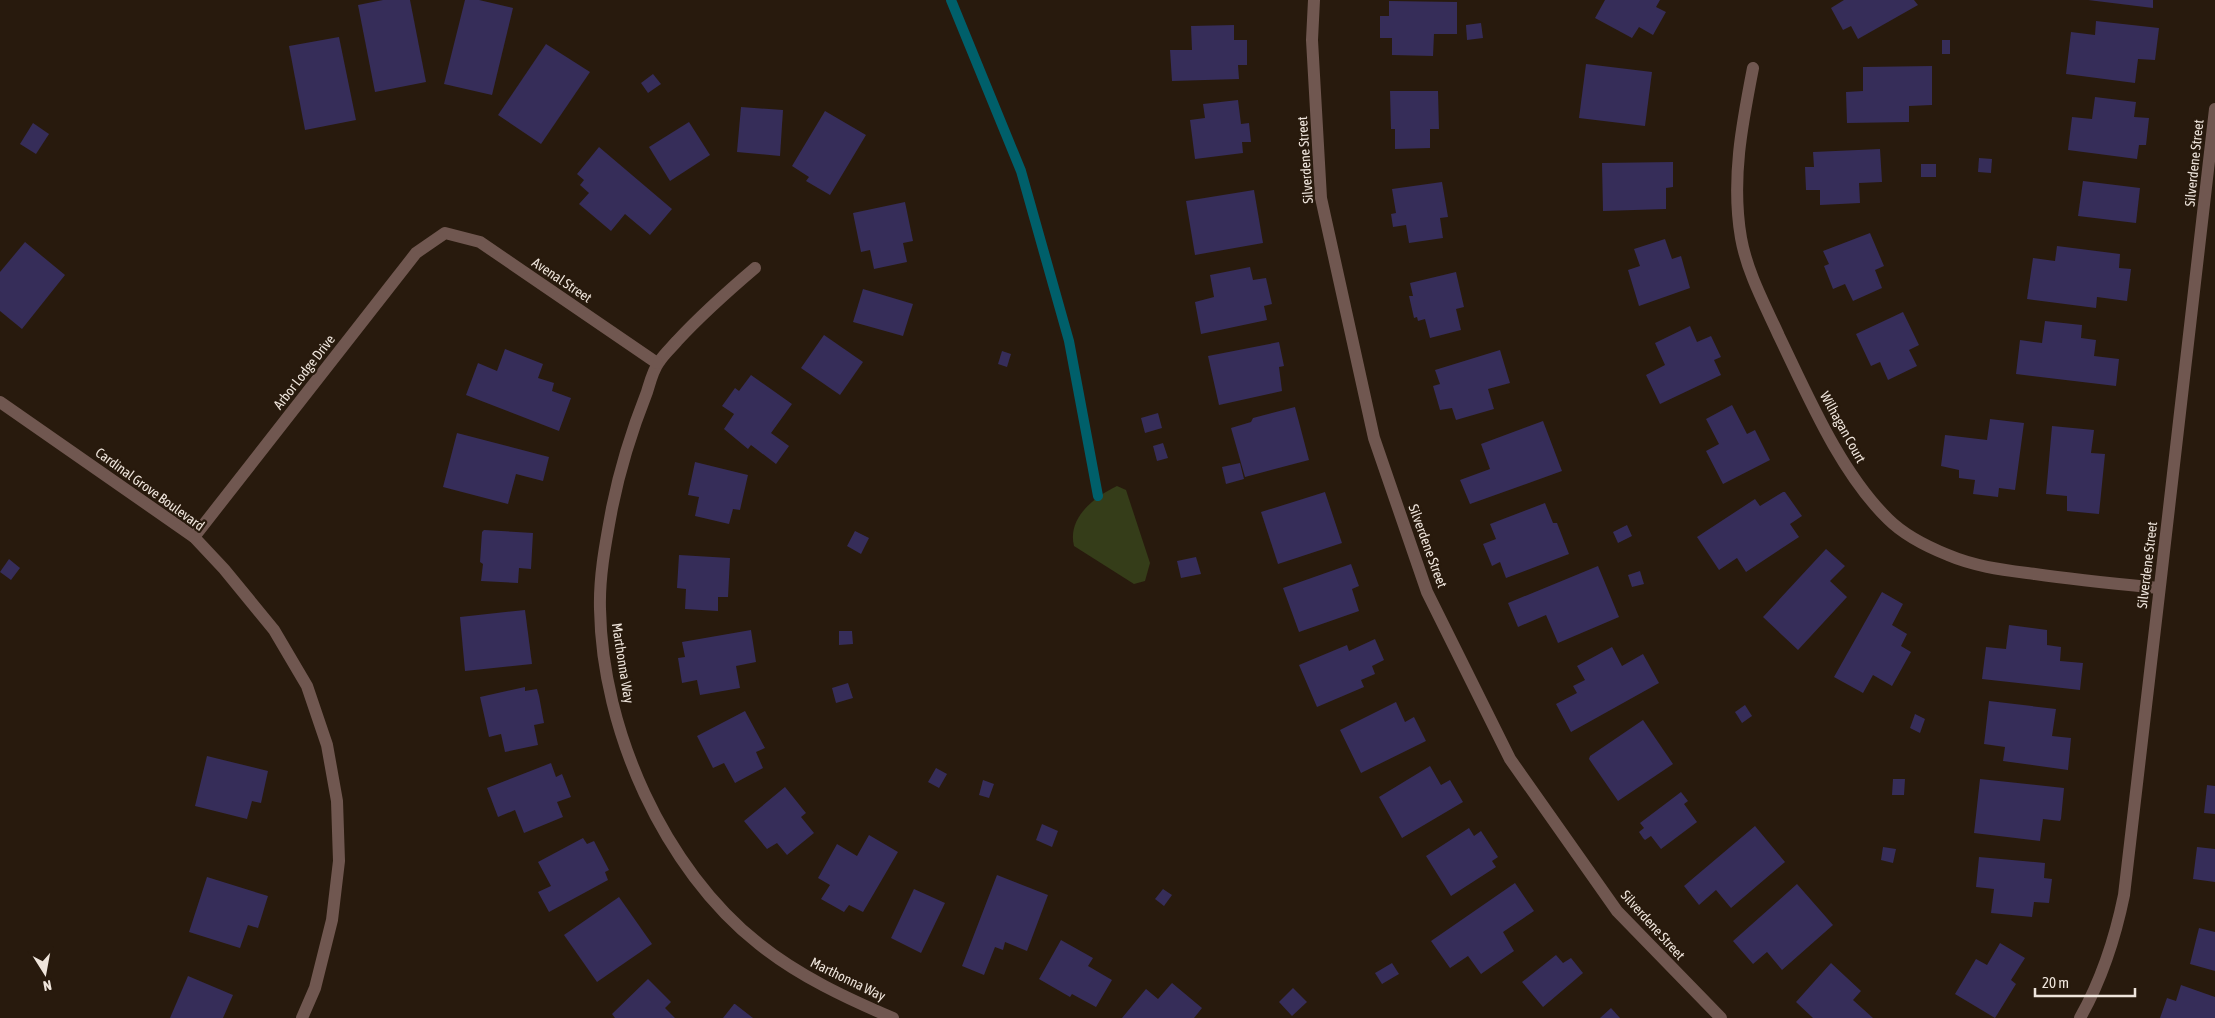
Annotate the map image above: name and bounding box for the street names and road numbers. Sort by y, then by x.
street label: Silverdene Street [1294,116,1316,204]
street label: Silverdene Street [2181,119,2207,207]
street label: Avenal Street [529,254,595,306]
street label: Arbor Lodge Drive [270,332,338,412]
street label: Wilhagan Court [1817,389,1869,465]
street label: Cardinal Grove Boulevard [93,444,207,534]
street label: Silverdene Street [1406,502,1450,590]
street label: Silverdene Street [2134,521,2160,609]
street label: Marthonna Way [609,622,637,705]
street label: Silverdene Street [1618,887,1688,963]
street label: Marthonna Way [808,954,888,1004]

